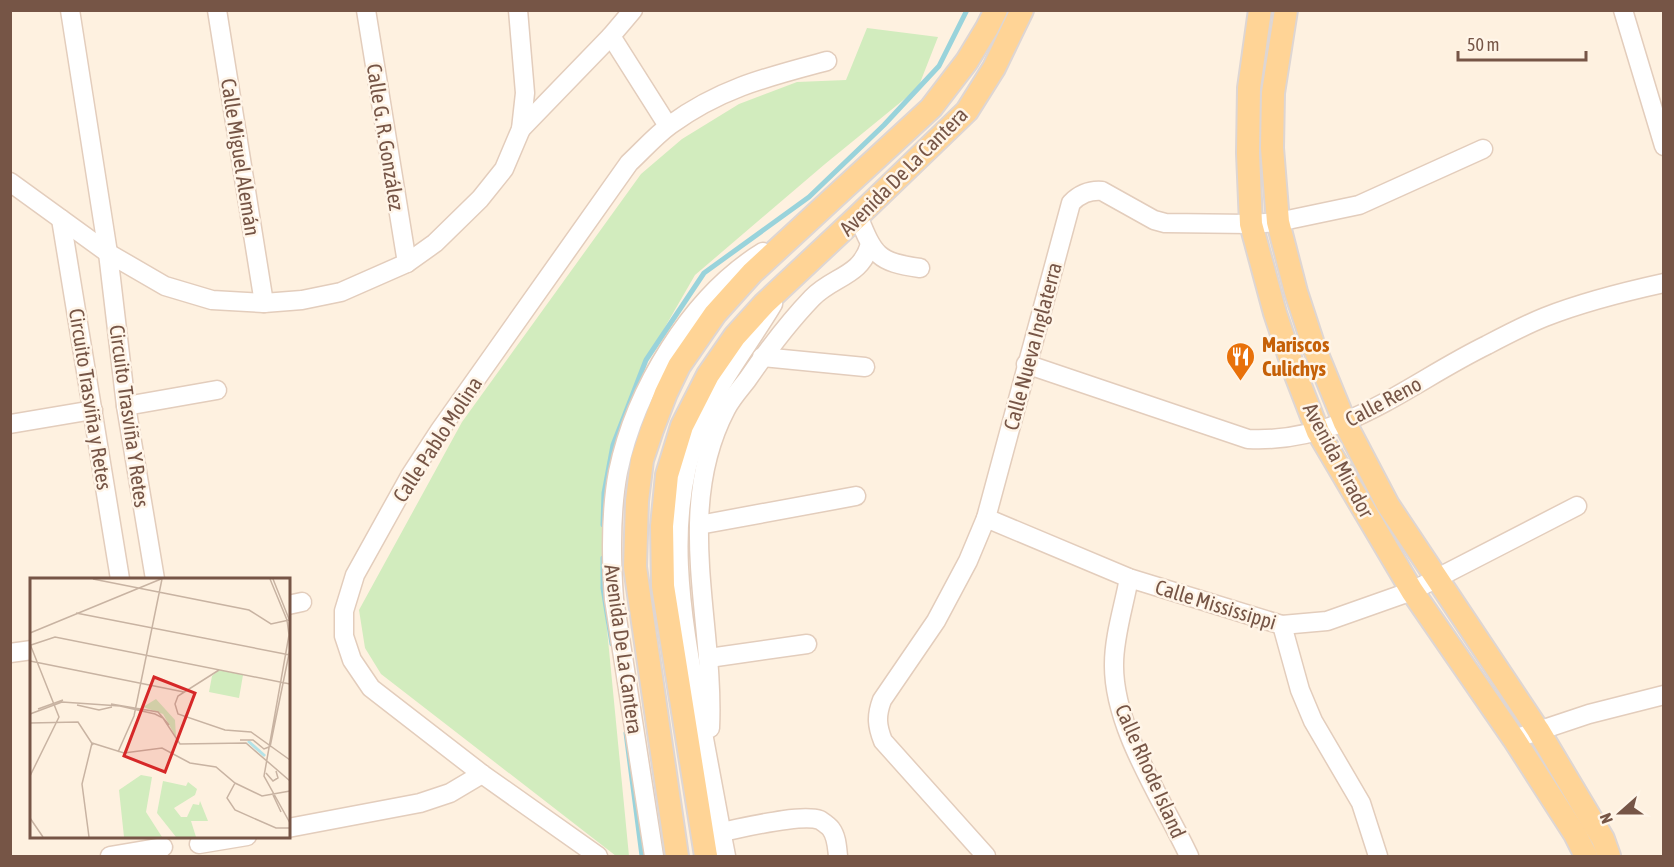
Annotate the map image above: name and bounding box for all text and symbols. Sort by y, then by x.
scale bar [1458,24,1586,62]
text: 50 m [1467,34,1499,55]
street label: Calle G. R. González [363,62,410,213]
street label: Calle Miguel Alemán [217,77,265,237]
street label: Avenida De La Cantera [834,102,972,240]
street label: Calle Nueva Inglaterra [998,260,1066,432]
street label: Circuito Trasviña y Retes [65,307,117,491]
street label: Circuito Trasviña Y Retes [105,323,155,509]
place label: Mariscos Culichys [1262,332,1330,380]
restaurant icon: Mariscos Culichys [1225,340,1257,382]
street label: Calle Reno [1341,371,1425,431]
street label: Calle Pablo Molina [388,372,486,506]
street label: Avenida Mirador [1299,399,1380,522]
street label: Avenida De La Cantera [600,563,648,735]
street label: Calle Mississippi [1152,574,1280,634]
inset map [30,578,290,837]
street label: Calle Rhode Island [1111,700,1191,842]
north arrow [1590,783,1650,843]
text: N [1596,811,1616,826]

